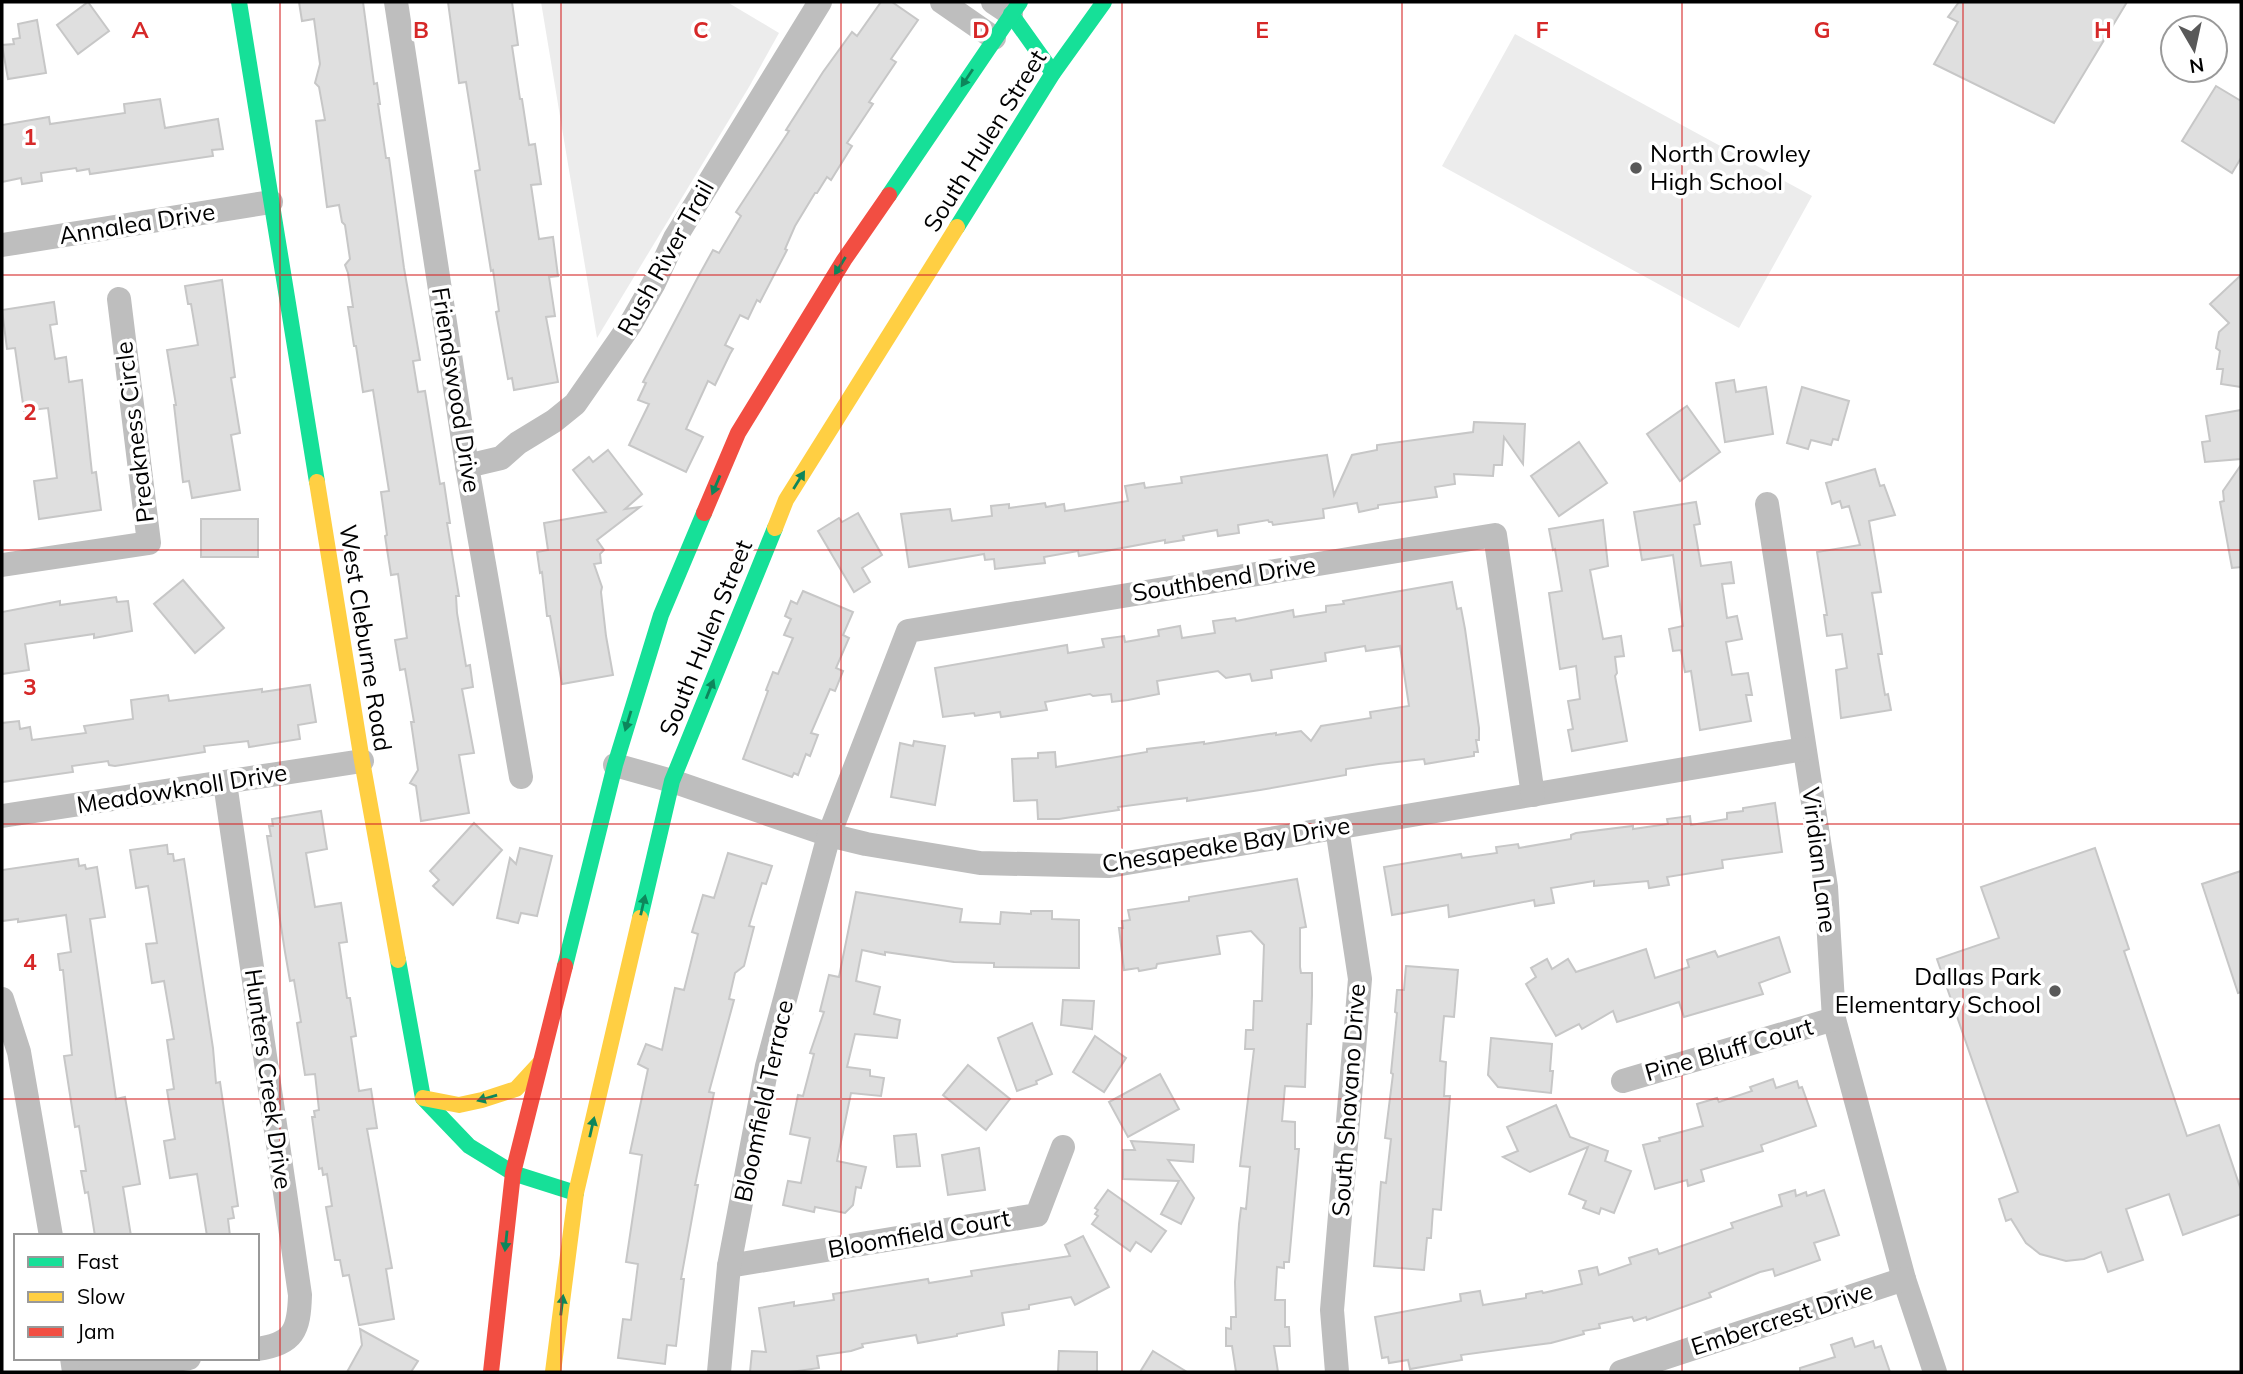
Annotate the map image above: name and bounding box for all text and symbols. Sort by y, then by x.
north arrow [2159,14,2229,84]
text: A [131,15,149,44]
text: B [413,15,429,44]
text: C [693,15,709,44]
text: D [972,15,990,44]
text: E [1255,15,1269,44]
text: F [1535,15,1549,44]
text: G [1813,15,1831,44]
text: H [2094,15,2112,44]
street label: South Hulen Street [916,44,1052,237]
text: N [2188,53,2206,79]
one-way arrow [960,69,974,87]
text: 1 [23,122,37,151]
place label: North Crowley High School [1650,138,1811,196]
marker: North Crowley High School [1628,160,1644,176]
street label: Rush River Trail [610,175,720,340]
street label: Annalea Drive [57,196,217,250]
one-way arrow [833,257,846,276]
street label: Friendswood Drive [426,285,488,495]
street label: Preakness Circle [108,340,160,524]
text: 2 [23,397,37,426]
one-way arrow [793,470,806,489]
one-way arrow [710,475,721,496]
street label: West Cleburne Road [333,522,399,753]
street label: South Hulen Street [652,535,758,740]
street label: Southbend Drive [1130,549,1318,607]
text: 3 [23,672,37,701]
one-way arrow [705,678,716,699]
one-way arrow [623,711,633,732]
street label: Meadowknoll Drive [74,757,289,819]
street label: Viridian Lane [1796,785,1844,934]
street label: Chesapeake Bay Drive [1100,810,1352,878]
one-way arrow [638,894,649,916]
text: 4 [23,947,37,976]
place label: Dallas Park Elementary School [1835,961,2042,1019]
street label: Hunters Creek Drive [239,967,299,1191]
street label: South Shavano Drive [1325,982,1371,1217]
marker: Dallas Park Elementary School [2047,983,2063,999]
street label: Bloomfield Terrace [727,997,799,1205]
street label: Pine Bluff Court [1641,1011,1816,1087]
one-way arrow [477,1094,498,1104]
one-way arrow [586,1116,597,1138]
street label: Bloomfield Court [825,1202,1012,1264]
one-way arrow [500,1230,511,1252]
legend [14,1234,259,1360]
text: Fast [77,1248,119,1274]
street label: Embercrest Drive [1687,1275,1876,1362]
text: Slow [77,1283,125,1309]
one-way arrow [557,1293,568,1315]
text: Jam [77,1318,115,1344]

